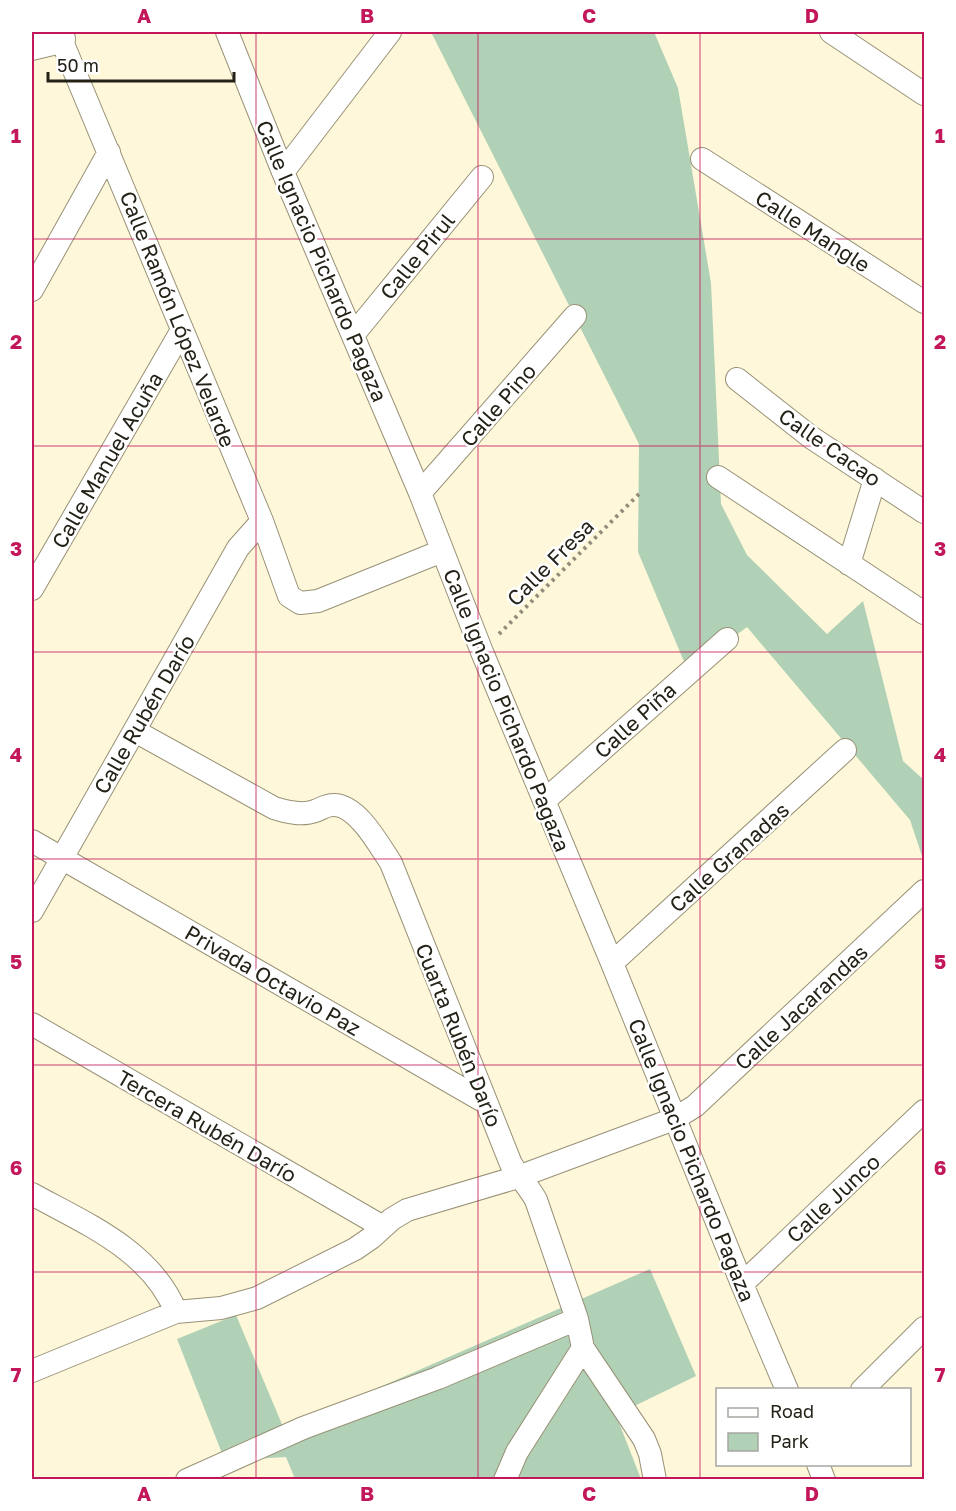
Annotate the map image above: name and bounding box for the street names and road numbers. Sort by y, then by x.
street label: Calle Ignacio Pichardo Pagaza [251,116,393,406]
street label: Calle Mangle [751,184,875,278]
street label: Calle Ramón López Velarde [115,187,241,451]
street label: Calle Pirul [374,207,460,305]
street label: Calle Pino [455,358,541,452]
street label: Calle Manuel Acuña [46,367,168,553]
street label: Calle Cacao [774,402,886,492]
street label: Calle Fresa [501,513,599,611]
street label: Calle Ignacio Pichardo Pagaza [438,565,576,855]
street label: Calle Rubén Darío [88,630,200,798]
street label: Calle Piña [589,677,681,763]
street label: Calle Granadas [664,796,794,918]
street label: Privada Octavio Paz [180,919,366,1041]
street label: Cuarta Rubén Darío [410,939,508,1131]
street label: Calle Jacarandas [729,939,873,1075]
street label: Calle Ignacio Pichardo Pagaza [623,1015,761,1305]
street label: Tercera Rubén Darío [113,1064,301,1188]
street label: Calle Junco [781,1148,885,1248]

